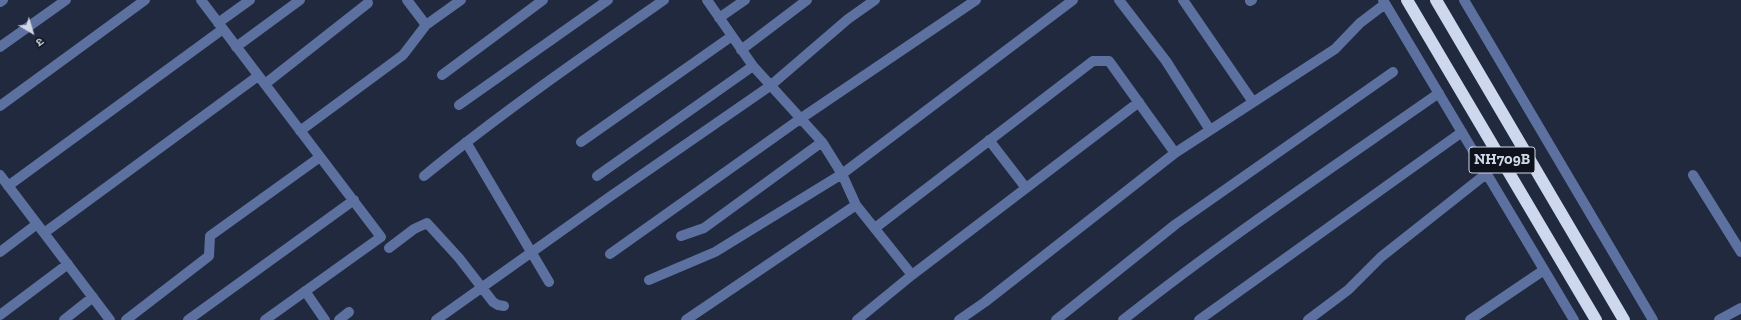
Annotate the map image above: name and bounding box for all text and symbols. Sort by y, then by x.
north arrow [12,12,52,52]
text: उ [33,35,46,49]
road number: NH709B [1469,147,1535,173]

